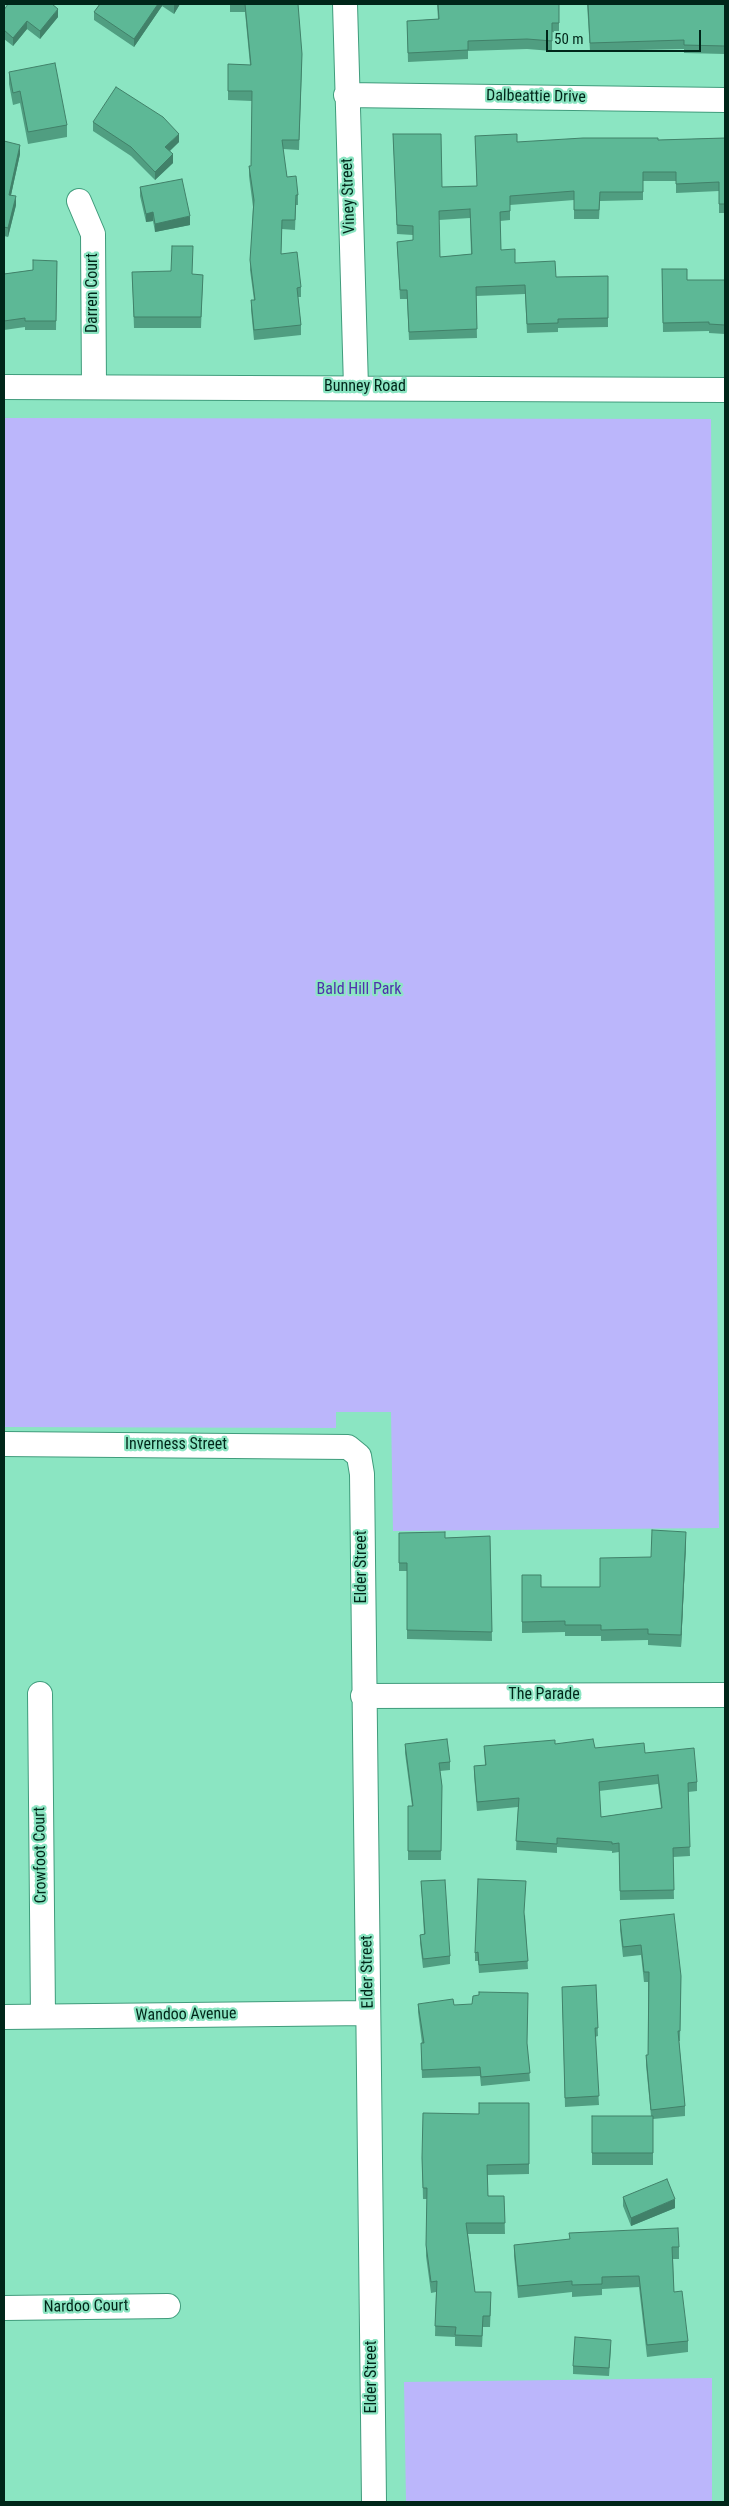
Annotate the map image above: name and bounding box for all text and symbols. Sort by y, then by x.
scale bar [549,20,704,52]
text: 50 m [554,30,584,48]
street label: Dalbeattie Drive [486,87,586,107]
street label: Viney Street [338,158,360,234]
street label: Darren Court [83,253,103,333]
street label: Bunney Road [324,377,406,397]
park label: Bald Hill Park [317,980,401,1000]
street label: Inverness Street [125,1435,227,1455]
street label: Elder Street [352,1530,372,1604]
street label: The Parade [508,1685,580,1705]
street label: Crowfoot Court [31,1807,51,1903]
street label: Elder Street [358,1935,378,2009]
street label: Wandoo Avenue [135,2005,237,2025]
street label: Nardoo Court [43,2297,129,2317]
street label: Elder Street [362,2340,382,2414]

